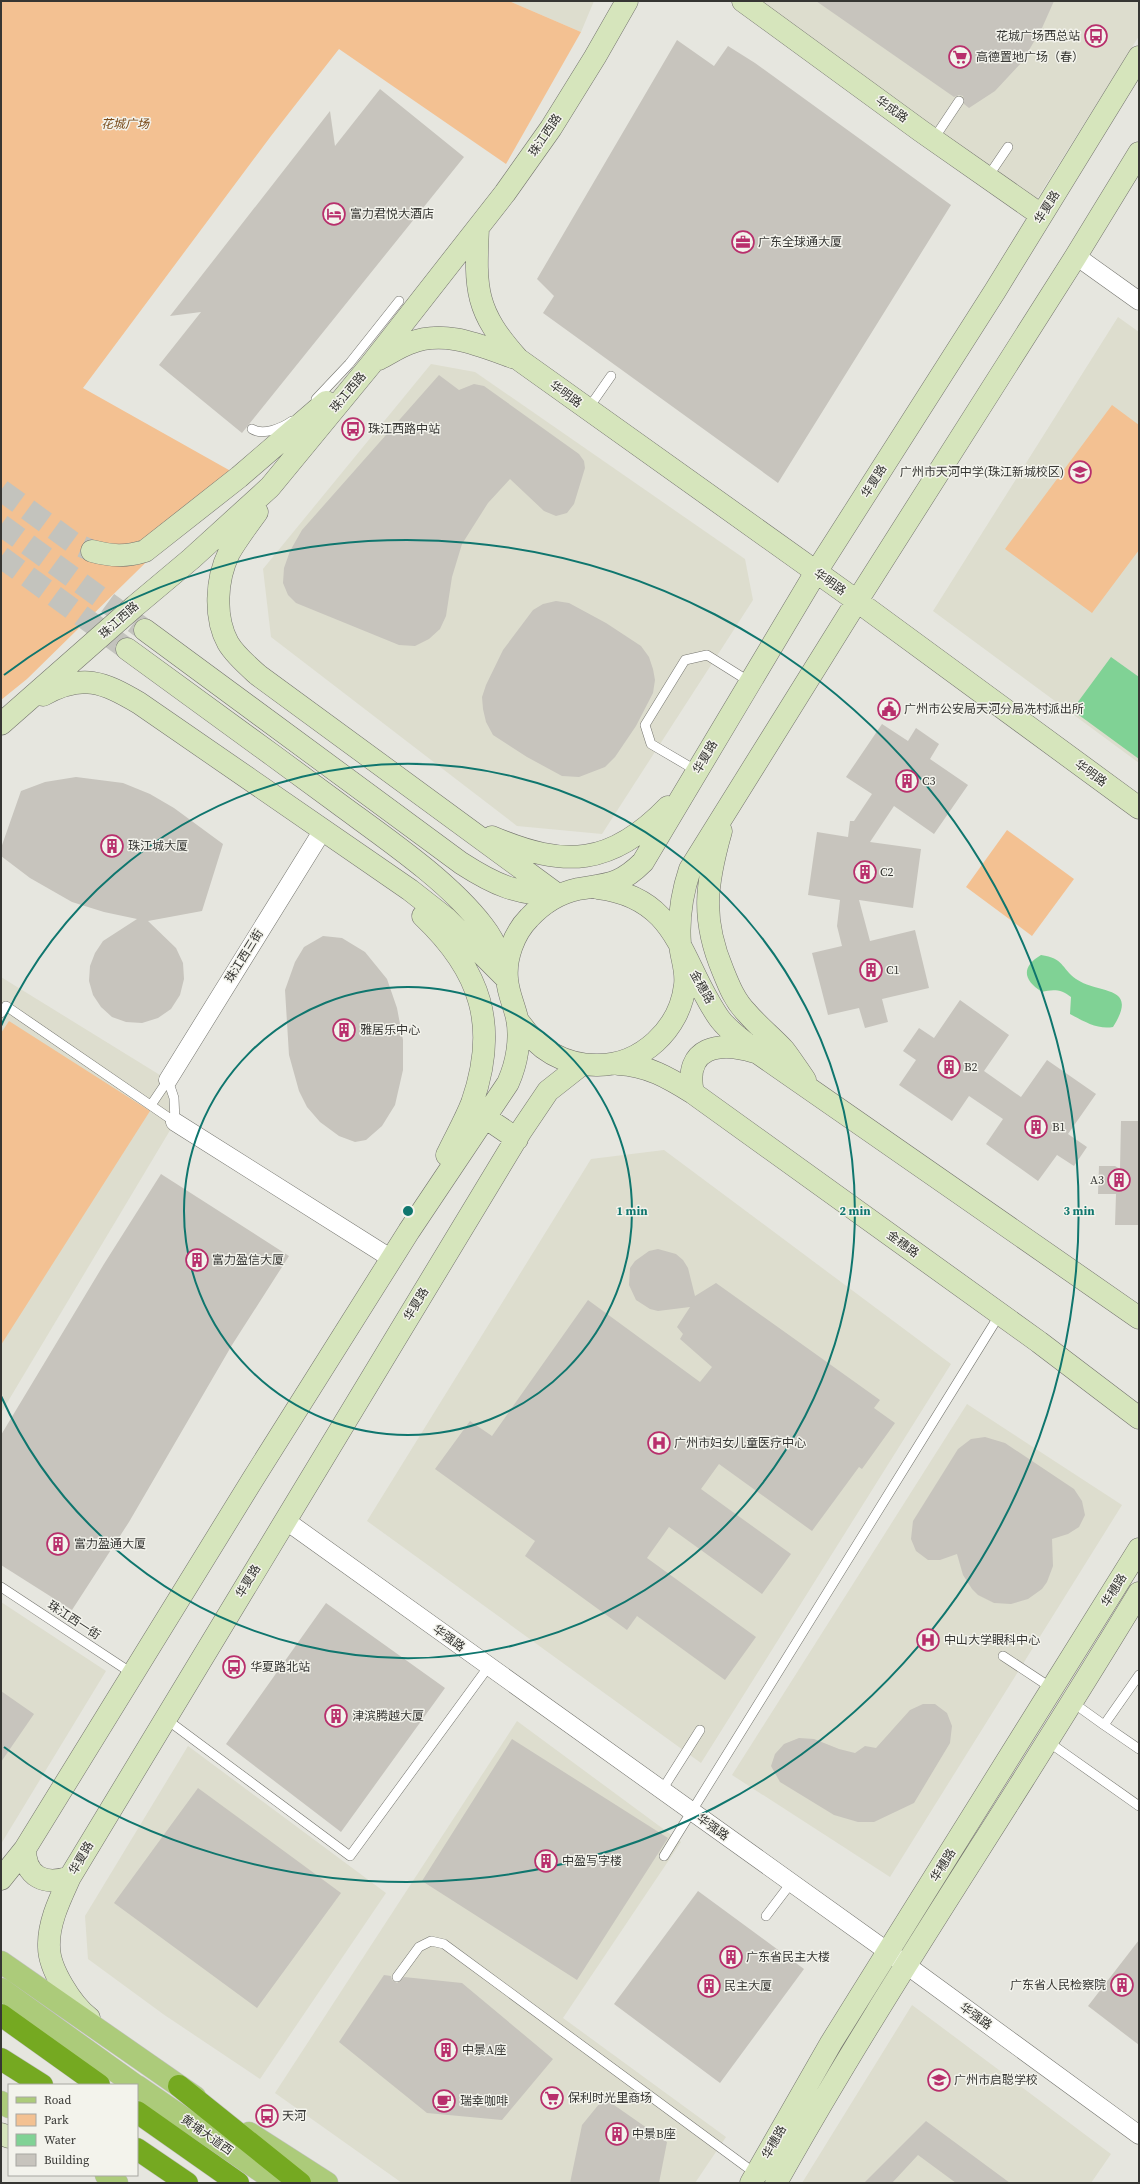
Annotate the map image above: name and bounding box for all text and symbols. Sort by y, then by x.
bus stop icon: 花城广场西总站 [1083,23,1109,49]
place label: 花城广场西总站 [996,28,1080,44]
supermarket icon: 高德置地广场（春） [947,44,973,70]
place label: 高德置地广场（春） [976,49,1084,65]
street label: 华成路 [873,92,911,126]
street label: 珠江西路 [525,111,565,159]
park label: 花城广场 [101,116,150,132]
street label: 华夏路 [1031,187,1063,227]
hotel icon: 富力君悦大酒店 [321,201,347,227]
place label: 富力君悦大酒店 [350,206,434,222]
office icon: 广东全球通大厦 [730,229,756,255]
place label: 广东全球通大厦 [758,234,842,250]
street label: 珠江西路 [326,368,370,416]
street label: 华明路 [547,377,585,411]
bus stop icon: 珠江西路中站 [340,416,366,442]
place label: 珠江西路中站 [368,421,440,437]
school or university icon: 广州市天河中学(珠江新城校区) [1067,459,1093,485]
street label: 华夏路 [858,461,890,501]
place label: 广州市天河中学(珠江新城校区) [900,464,1064,480]
street label: 华明路 [811,565,849,599]
street label: 珠江西路 [96,598,142,642]
public building icon: 广州市公安局天河分局冼村派出所 [876,696,902,722]
place label: 广州市公安局天河分局冼村派出所 [904,701,1084,717]
street label: 华夏路 [689,737,721,777]
street label: 华明路 [1072,756,1110,790]
building icon: C3 [894,768,920,794]
place label: C3 [922,773,936,789]
building icon: 珠江城大厦 [99,833,125,859]
place label: 珠江城大厦 [128,838,188,854]
building icon: C2 [852,859,878,885]
place label: C2 [880,864,894,880]
street label: 珠江西三街 [221,926,267,986]
building icon: C1 [858,957,884,983]
place label: C1 [886,962,900,978]
street label: 金穗路 [686,967,718,1007]
building icon: 雅居乐中心 [331,1017,357,1043]
place label: 雅居乐中心 [360,1022,420,1038]
building icon: B2 [936,1054,962,1080]
place label: B2 [964,1059,978,1075]
building icon: B1 [1023,1114,1049,1140]
place label: B1 [1052,1119,1066,1135]
building icon: A3 [1106,1167,1132,1193]
place label: A3 [1090,1172,1104,1188]
text: 1 min [616,1203,648,1219]
text: 2 min [839,1203,871,1219]
text: 3 min [1063,1203,1095,1219]
centre of rings [401,1204,415,1218]
street label: 金穗路 [884,1227,922,1261]
building icon: 富力盈信大厦 [184,1247,210,1273]
place label: 富力盈信大厦 [212,1252,284,1268]
street label: 华夏路 [400,1284,432,1324]
hospital icon: 广州市妇女儿童医疗中心 [646,1430,672,1456]
place label: 广州市妇女儿童医疗中心 [674,1435,806,1451]
building icon: 富力盈通大厦 [45,1531,71,1557]
place label: 富力盈通大厦 [74,1536,146,1552]
street label: 华夏路 [232,1561,264,1601]
street label: 华穗路 [1098,1570,1130,1610]
street label: 珠江西一街 [44,1597,104,1643]
street label: 华强路 [430,1621,468,1655]
hospital icon: 中山大学眼科中心 [915,1627,941,1653]
place label: 中山大学眼科中心 [944,1632,1040,1648]
bus stop icon: 华夏路北站 [221,1654,247,1680]
place label: 华夏路北站 [250,1659,310,1675]
building icon: 津滨腾越大厦 [323,1703,349,1729]
place label: 津滨腾越大厦 [352,1708,424,1724]
street label: 华强路 [694,1810,732,1844]
street label: 华夏路 [65,1838,97,1878]
street label: 华穗路 [927,1845,959,1885]
building icon: 中盈写字楼 [533,1848,559,1874]
place label: 中盈写字楼 [562,1853,622,1869]
building icon: 广东省民主大楼 [718,1944,744,1970]
place label: 广东省民主大楼 [746,1949,830,1965]
building icon: 广东省人民检察院 [1109,1972,1135,1998]
building icon: 民主大厦 [696,1973,722,1999]
place label: 广东省人民检察院 [1010,1977,1106,1993]
place label: 民主大厦 [724,1978,772,1994]
street label: 华强路 [957,1999,995,2033]
building icon: 中景A座 [433,2037,459,2063]
place label: 中景A座 [462,2042,506,2058]
school or university icon: 广州市启聪学校 [926,2067,952,2093]
place label: 广州市启聪学校 [954,2072,1038,2088]
legend [8,2084,138,2176]
supermarket icon: 保利时光里商场 [539,2085,565,2111]
cafe icon: 瑞幸咖啡 [431,2088,457,2114]
place label: 保利时光里商场 [568,2090,652,2106]
text: Road [44,2092,71,2108]
place label: 瑞幸咖啡 [460,2093,508,2109]
bus stop icon: 天河 [254,2103,280,2129]
place label: 天河 [282,2108,306,2124]
street label: 黄埔大道西 [178,2111,236,2159]
text: Park [44,2112,69,2128]
building icon: 中景B座 [604,2121,630,2147]
street label: 华穗路 [758,2122,790,2162]
place label: 中景B座 [632,2126,676,2142]
text: Water [44,2132,76,2148]
text: Building [44,2152,89,2168]

